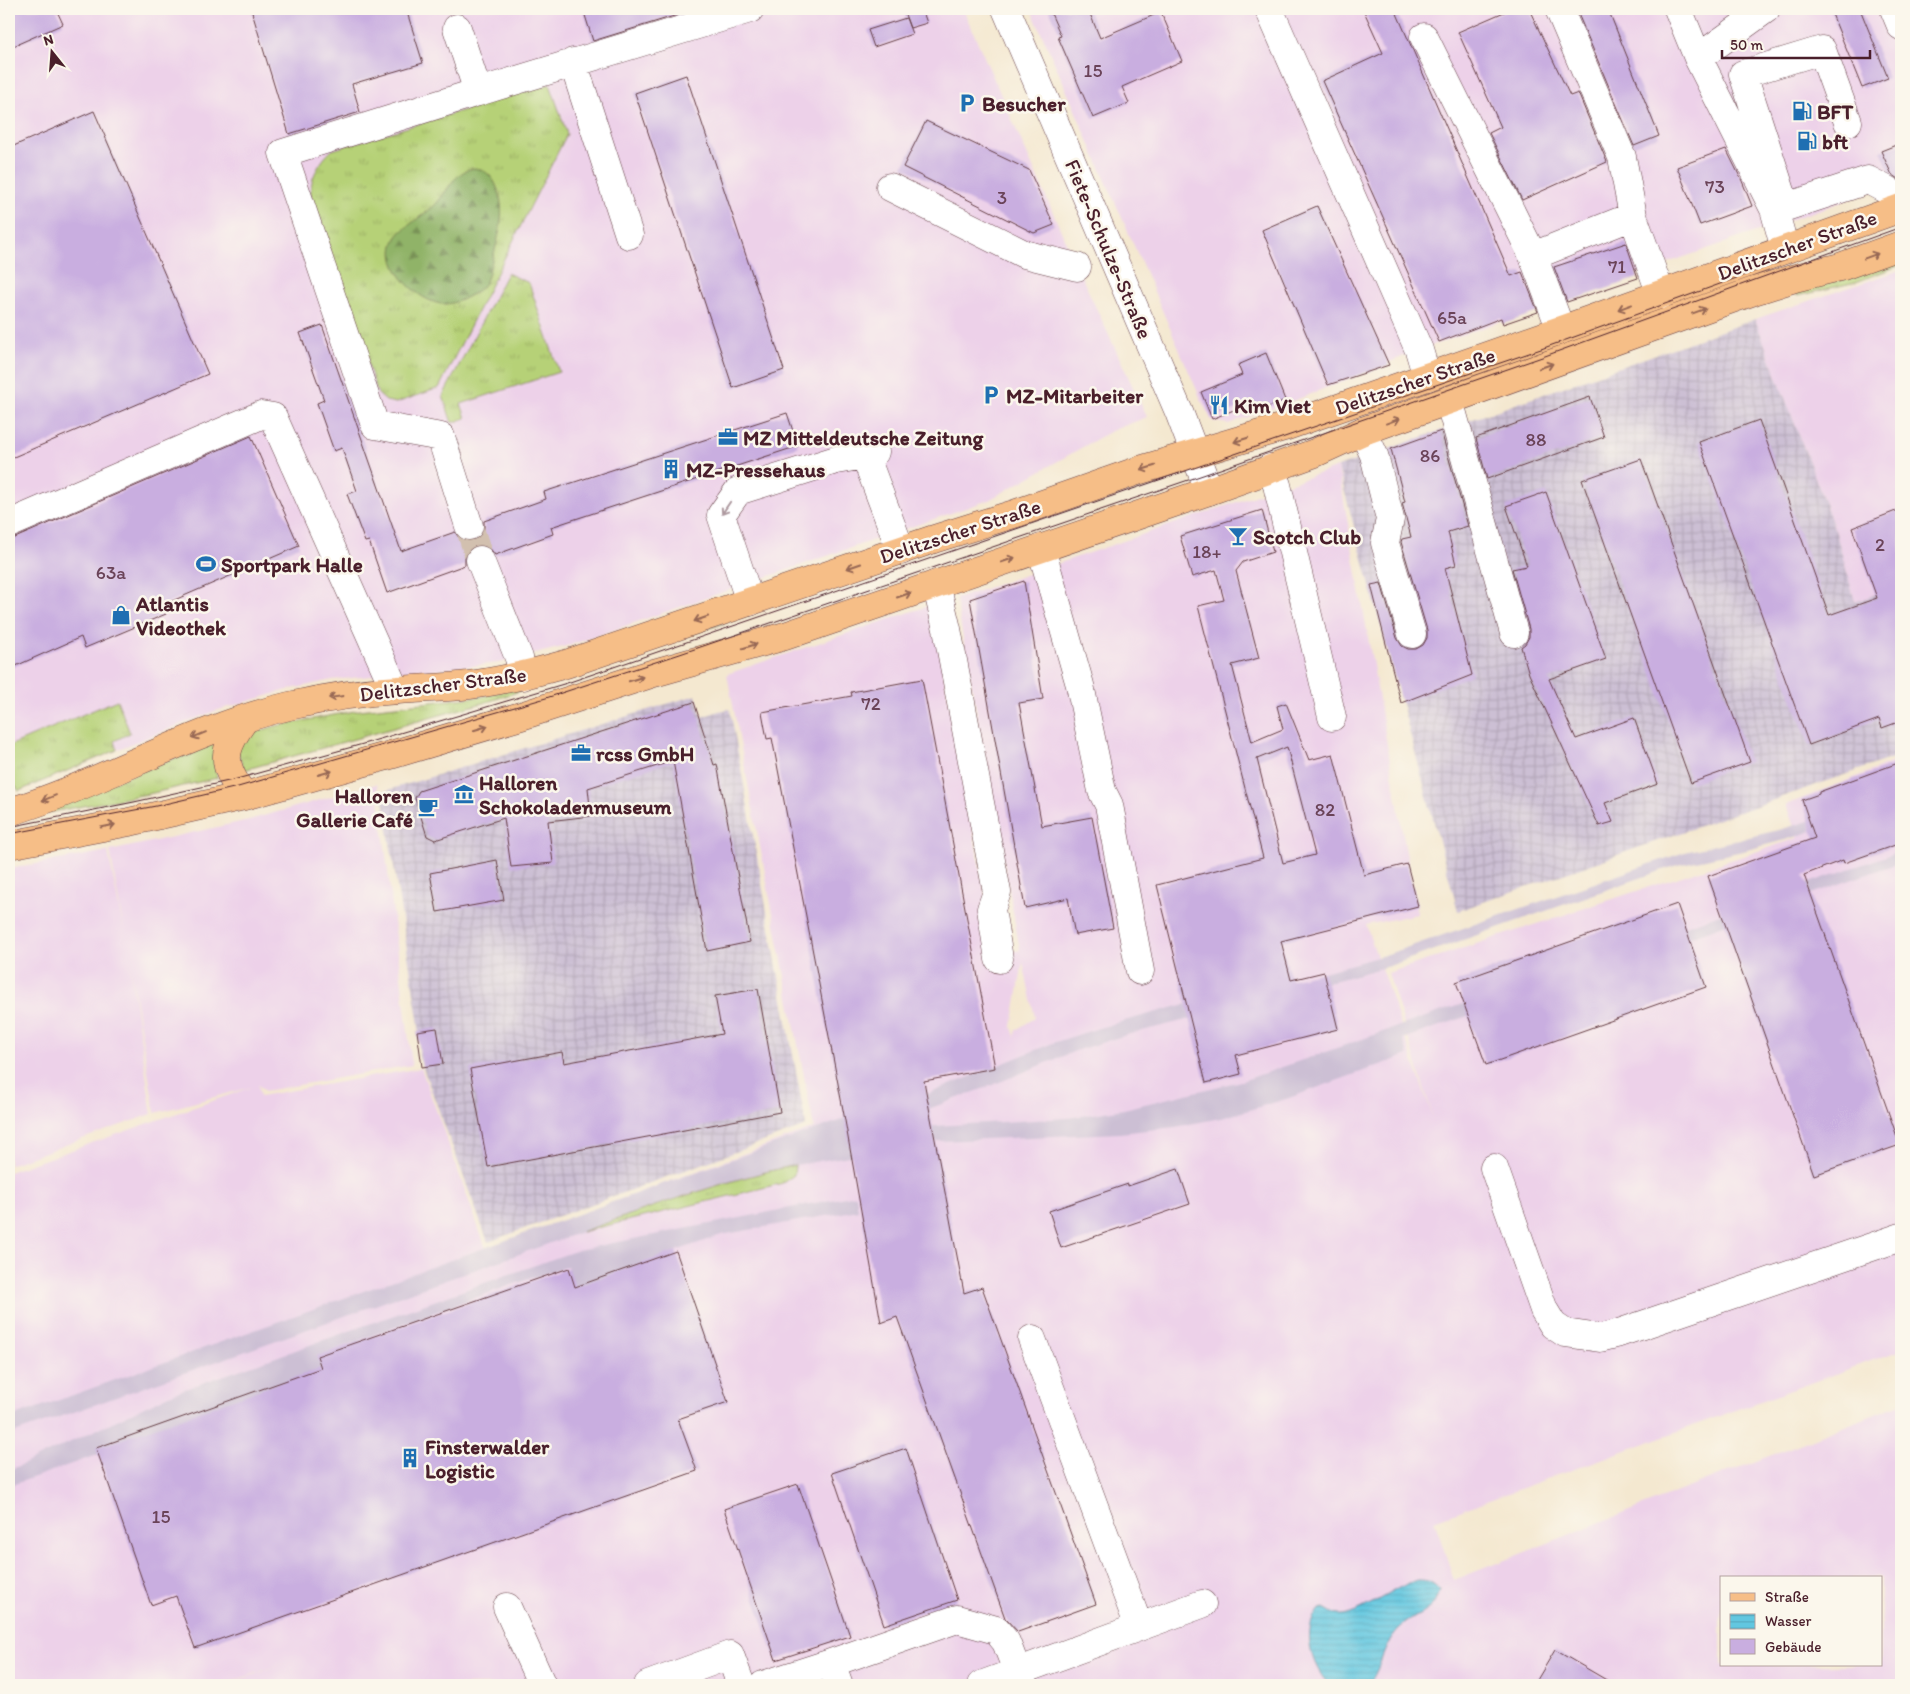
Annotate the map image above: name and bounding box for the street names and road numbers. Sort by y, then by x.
street label: Fiete-Schulze-Straße [1060,156,1158,342]
street label: Delitzscher Straße [1714,205,1880,285]
street label: Delitzscher Straße [1332,342,1498,420]
street label: Delitzscher Straße [876,493,1044,569]
street label: Delitzscher Straße [358,661,528,707]

